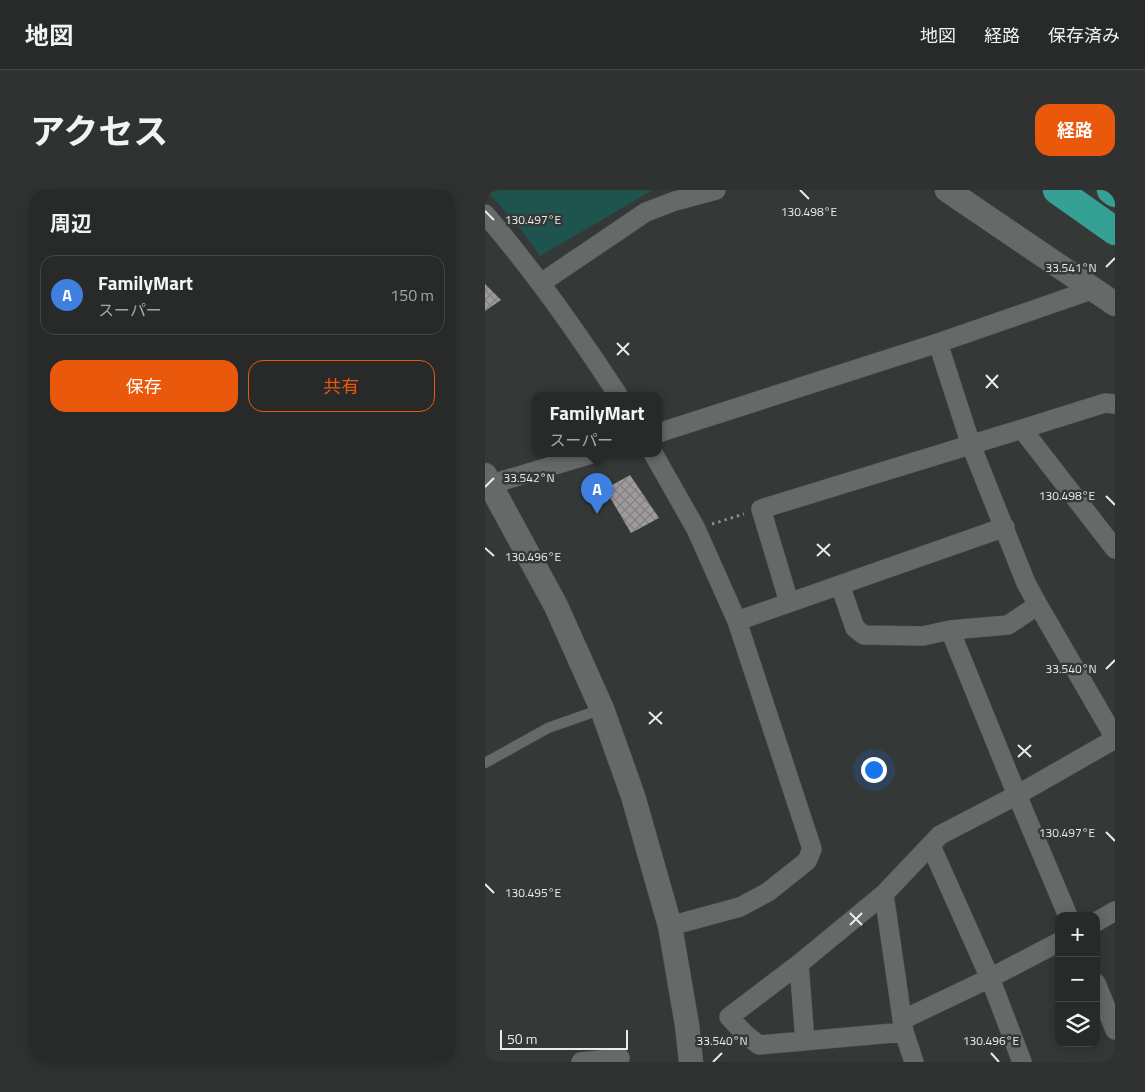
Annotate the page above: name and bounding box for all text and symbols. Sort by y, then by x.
text: 地図 [25,17,73,53]
text: 地図 [920,22,956,49]
text: 経路 [984,22,1020,49]
text: 保存済み [1048,22,1120,49]
text: アクセス [30,104,168,158]
button: 経路 [1035,104,1115,156]
text: 130.498°E [781,202,837,221]
text: 周辺 [50,207,92,239]
text: 130.497°E [505,210,561,229]
text: 33.541°N [1045,258,1097,277]
text: FamilyMart [98,268,193,297]
text: A [62,283,72,307]
text: 150 m [390,283,434,307]
text: スーパー [98,298,162,322]
button: 保存 [50,360,238,412]
button: 共有 [248,360,435,412]
popup [532,392,662,457]
text: FamilyMart [550,398,644,427]
text: スーパー [550,428,613,452]
text: 33.542°N [503,468,555,487]
pin: A [581,473,613,514]
text: 130.498°E [1039,486,1095,505]
text: 130.496°E [505,547,561,566]
text: 33.540°N [1045,659,1097,678]
your location [861,757,887,783]
text: 130.497°E [1039,823,1095,842]
text: 130.495°E [505,883,561,902]
map controls [1055,912,1100,1047]
button: + [1055,912,1100,957]
button: − [1055,957,1100,1002]
button: layers [1055,1002,1100,1047]
scale bar [500,1027,627,1050]
text: 50 m [507,1028,537,1049]
text: 33.540°N [696,1031,748,1050]
text: 130.496°E [963,1031,1019,1050]

